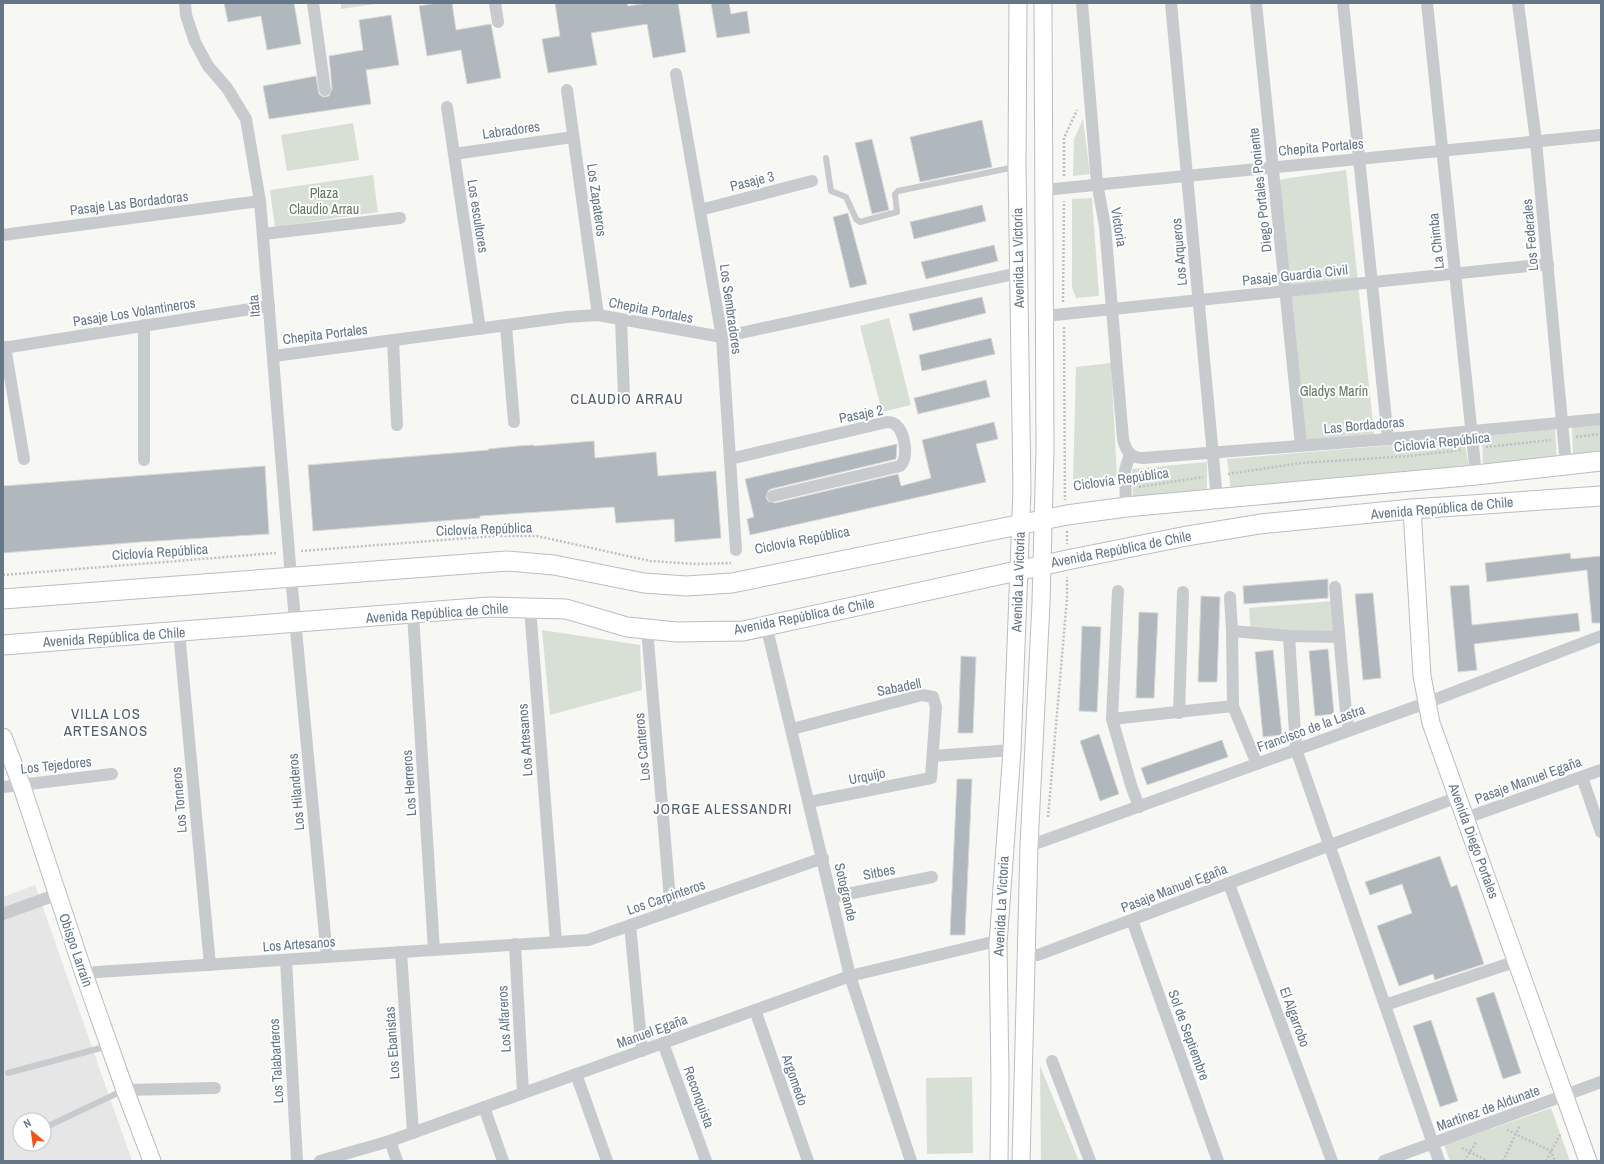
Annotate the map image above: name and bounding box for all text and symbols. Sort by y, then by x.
street label: Labradores [481,117,541,143]
street label: Diego Portales Poniente [1245,127,1275,253]
street label: Chepita Portales [1278,134,1365,160]
street label: Los Zapateros [583,162,611,238]
street label: Pasaje 3 [728,167,776,195]
street label: Los escultores [463,178,493,254]
park label: Plaza Claudio Arrau [289,184,359,218]
street label: Pasaje Las Bordadoras [69,187,190,219]
street label: Los Federales [1518,198,1542,272]
street label: Victoria [1107,206,1131,248]
street label: Avenida La Victoria [1008,207,1028,309]
street label: La Chimba [1424,212,1448,270]
street label: Los Arqueros [1167,217,1191,286]
street label: Pasaje Guardia Civil [1241,261,1349,289]
street label: Los Sembradores [716,263,746,355]
street label: Pasaje Los Volantineros [71,293,197,331]
street label: Itata [244,293,264,318]
street label: Chepita Portales [607,293,695,327]
street label: Chepita Portales [281,320,369,348]
park label: Gladys Marín [1300,382,1368,400]
district label: CLAUDIO ARRAU [570,388,684,409]
street label: Pasaje 2 [837,401,885,427]
street label: Las Bordadoras [1323,412,1405,437]
street label: Ciclovía República [1393,428,1491,456]
street label: Ciclovía República [1072,463,1171,495]
street label: Avenida República de Chile [1369,493,1514,523]
street label: Ciclovía República [436,518,533,540]
street label: Ciclovía República [753,522,852,558]
street label: Avenida República de Chile [1048,527,1193,572]
street label: Avenida La Victoria [1007,531,1029,634]
street label: Ciclovía República [111,540,209,564]
street label: Avenida República de Chile [731,594,876,639]
street label: Avenida República de Chile [364,599,509,627]
street label: Avenida República de Chile [41,623,186,651]
street label: Sabadell [875,674,923,700]
street label: Francisco de la Lastra [1255,700,1368,756]
district label: VILLA LOS ARTESANOS [63,703,148,741]
street label: Los Artesanos [513,703,537,777]
street label: Los Canteros [630,712,654,782]
street label: Los Herreros [398,749,420,817]
street label: Los Tejedores [20,752,93,778]
street label: Pasaje Manuel Egaña [1472,752,1584,808]
street label: Los Hilanderos [284,753,308,831]
street label: Urquijo [847,764,887,788]
street label: Los Torneros [167,766,191,834]
street label: Avenida Diego Portales [1444,780,1503,901]
district label: JORGE ALESSANDRI [653,798,793,819]
street label: Avenida La Victoria [989,855,1013,958]
street label: Pasaje Manuel Egaña [1118,859,1230,917]
street label: Sitbes [861,860,897,884]
street label: Sotogrande [831,861,861,923]
street label: Los Carpinteros [624,875,708,919]
street label: Obispo Larraín [55,911,97,989]
street label: Los Artesanos [262,932,336,956]
street label: Los Alfareros [493,985,515,1053]
street label: El Algarrobo [1276,985,1314,1049]
street label: Sol de Septiembre [1164,987,1214,1083]
street label: Los Ebanistas [380,1006,404,1080]
street label: Manuel Egaña [614,1010,690,1052]
street label: Los Talabarteros [265,1018,287,1104]
street label: Argomedo [778,1051,812,1108]
street label: Reconquista [680,1064,719,1131]
street label: Martínez de Aldunate [1434,1081,1542,1135]
north arrow [12,1112,52,1152]
text: N [21,1116,33,1131]

